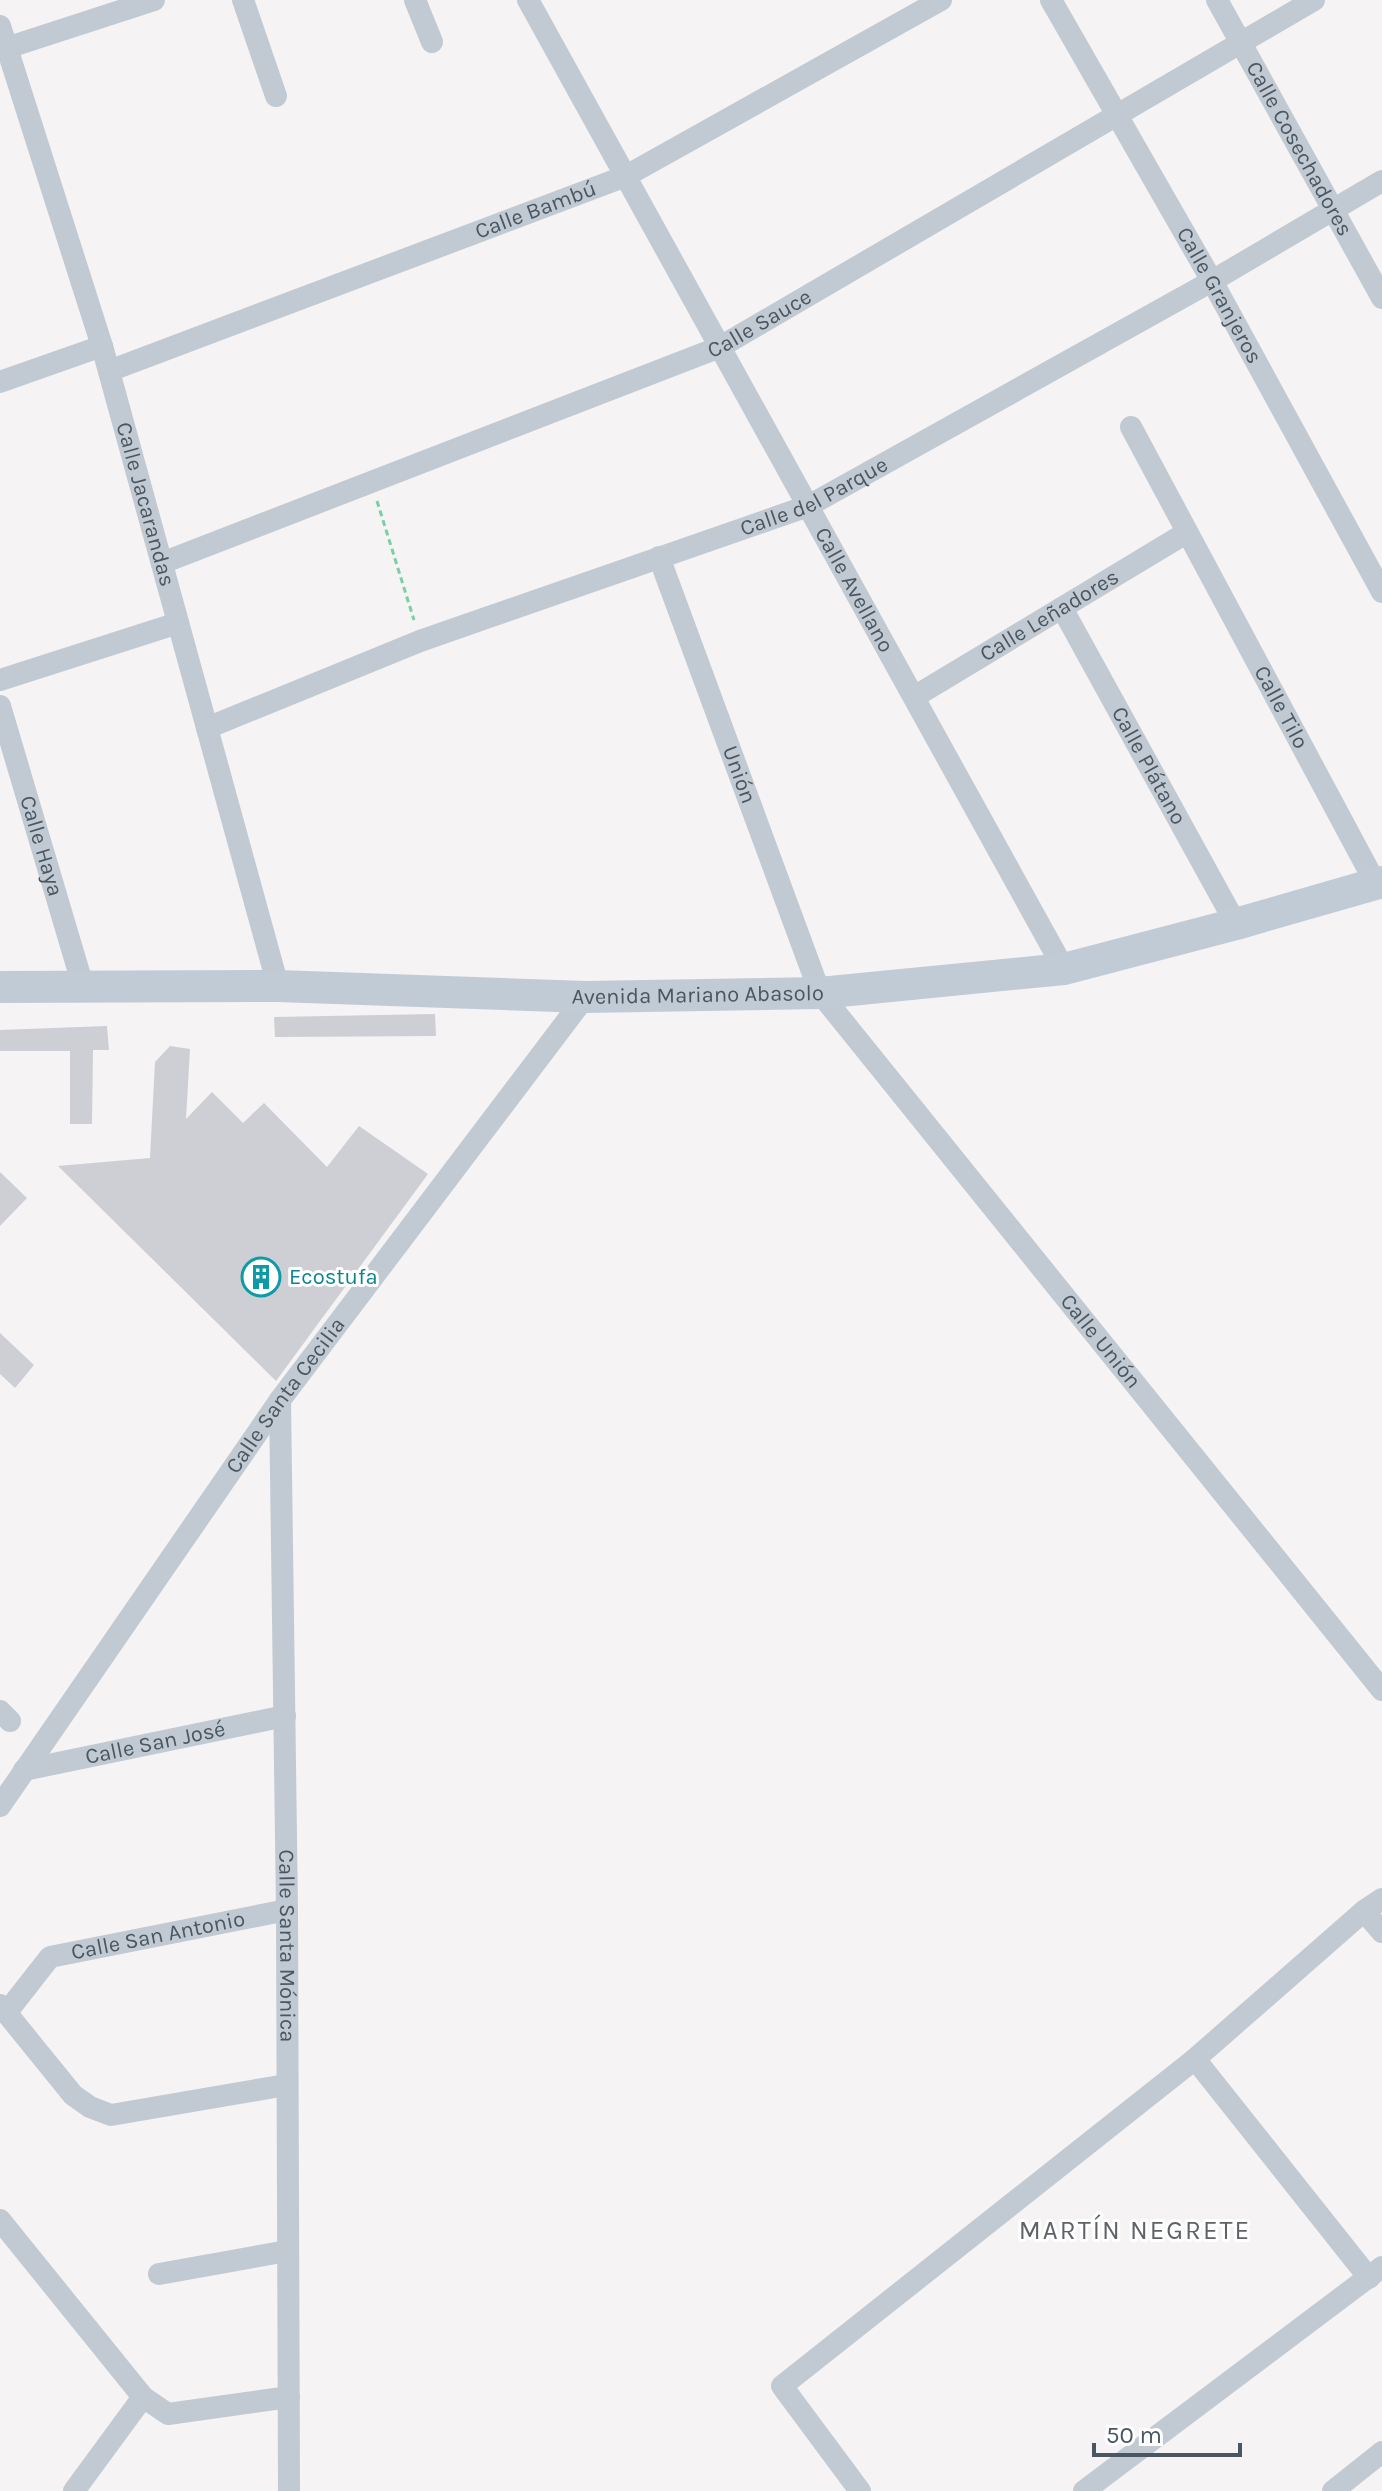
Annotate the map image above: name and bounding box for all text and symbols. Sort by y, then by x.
street label: Calle Cosechadores [1241,57,1358,241]
street label: Calle Bambú [472,175,600,245]
street label: Calle Granjeros [1171,223,1268,368]
street label: Calle Sauce [704,284,816,364]
street label: Calle Jacarandas [111,419,180,589]
street label: Calle del Parque [737,451,892,542]
street label: Calle Avellano [809,523,899,657]
street label: Calle Leñadores [975,564,1123,667]
street label: Calle Tilo [1248,661,1314,753]
street label: Calle Plátano [1106,702,1192,829]
street label: Unión [717,742,762,807]
street label: Calle Haya [14,793,69,899]
street label: Avenida Mariano Abasolo [571,980,824,1010]
building icon: Ecostufa [240,1256,282,1298]
place label: Ecostufa [289,1264,378,1290]
street label: Calle Unión [1055,1289,1147,1394]
street label: Calle Santa Cecilia [220,1312,351,1479]
street label: Calle San José [83,1716,228,1770]
street label: Calle Santa Mónica [273,1849,300,2042]
street label: Calle San Antonio [69,1906,247,1965]
district label: MARTÍN NEGRETE [1019,2214,1251,2246]
scale bar [1094,2407,1240,2457]
text: 50 m [1106,2421,1162,2449]

